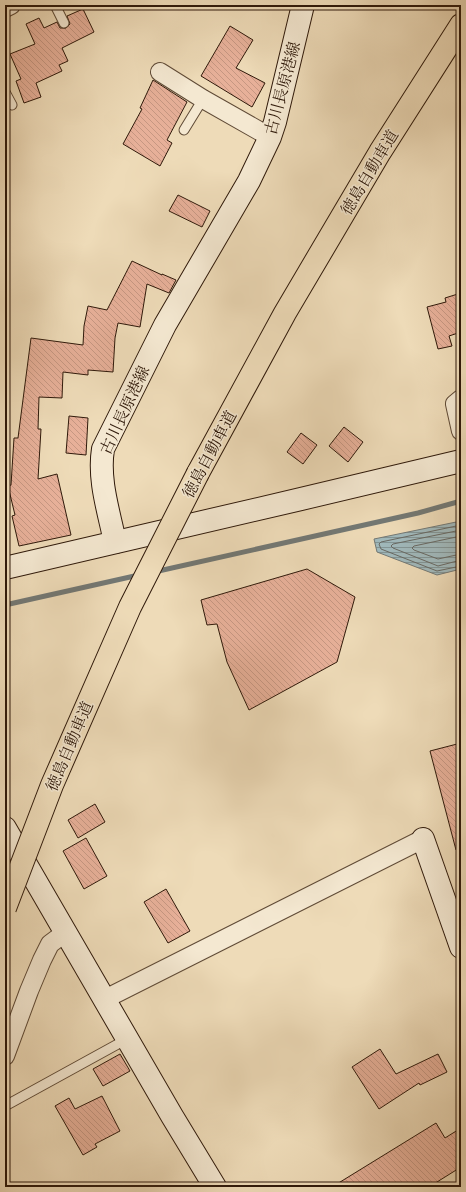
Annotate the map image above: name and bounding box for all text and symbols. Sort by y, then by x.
street label: 古川長原港線 [262,40,304,137]
street label: 徳島自動車道 [337,127,402,218]
street label: 古川長原港線 [96,363,153,458]
street label: 徳島自動車道 [179,408,240,501]
street label: 徳島自動車道 [43,699,97,794]

